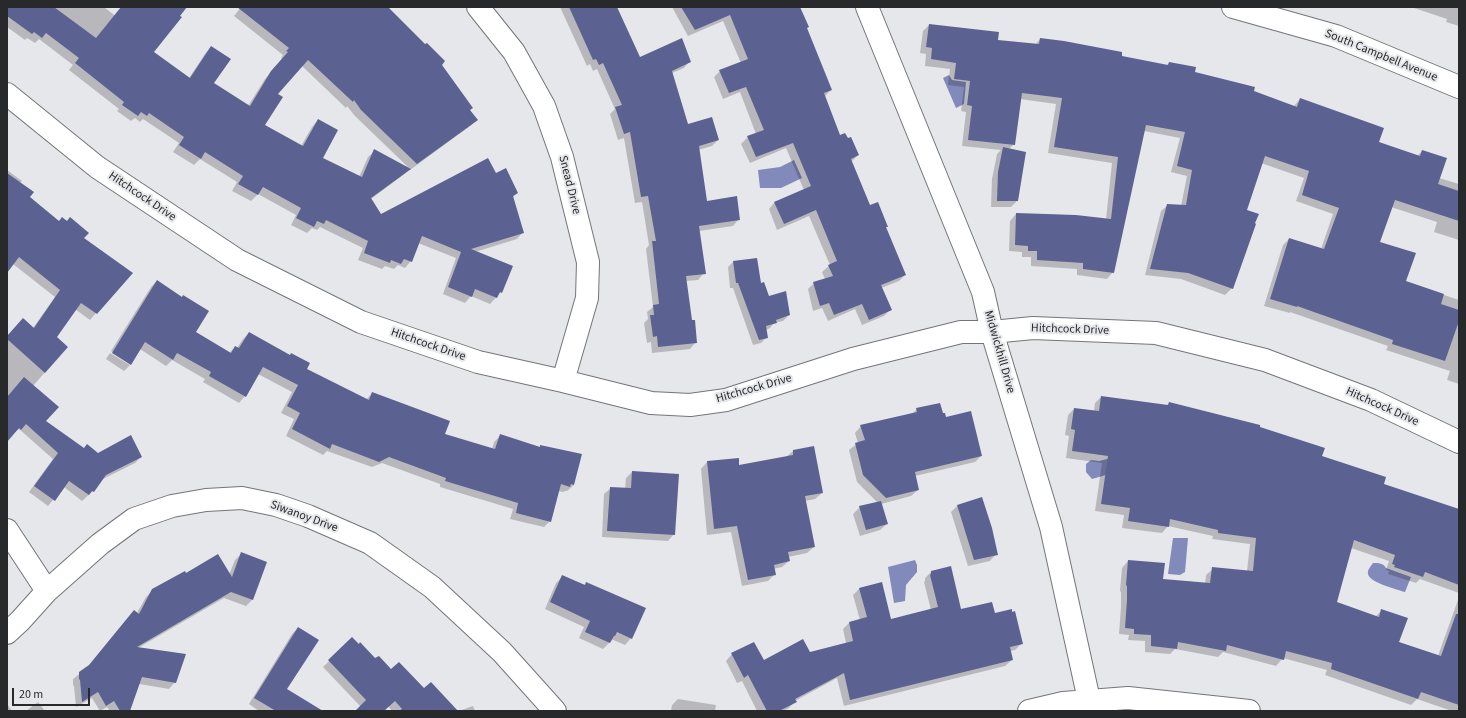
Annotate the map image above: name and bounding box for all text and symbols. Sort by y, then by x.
street label: South Campbell Avenue [1323,27,1439,85]
street label: Snead Drive [555,154,583,216]
street label: Hitchcock Drive [106,169,178,225]
street label: Midwickhill Drive [980,309,1018,395]
street label: Hitchcock Drive [1031,321,1109,339]
street label: Hitchcock Drive [389,325,467,365]
street label: Hitchcock Drive [714,371,794,407]
street label: Hitchcock Drive [1343,385,1421,429]
street label: Siwanoy Drive [268,498,340,536]
scale bar [14,680,92,706]
text: 20 m [19,686,43,703]

